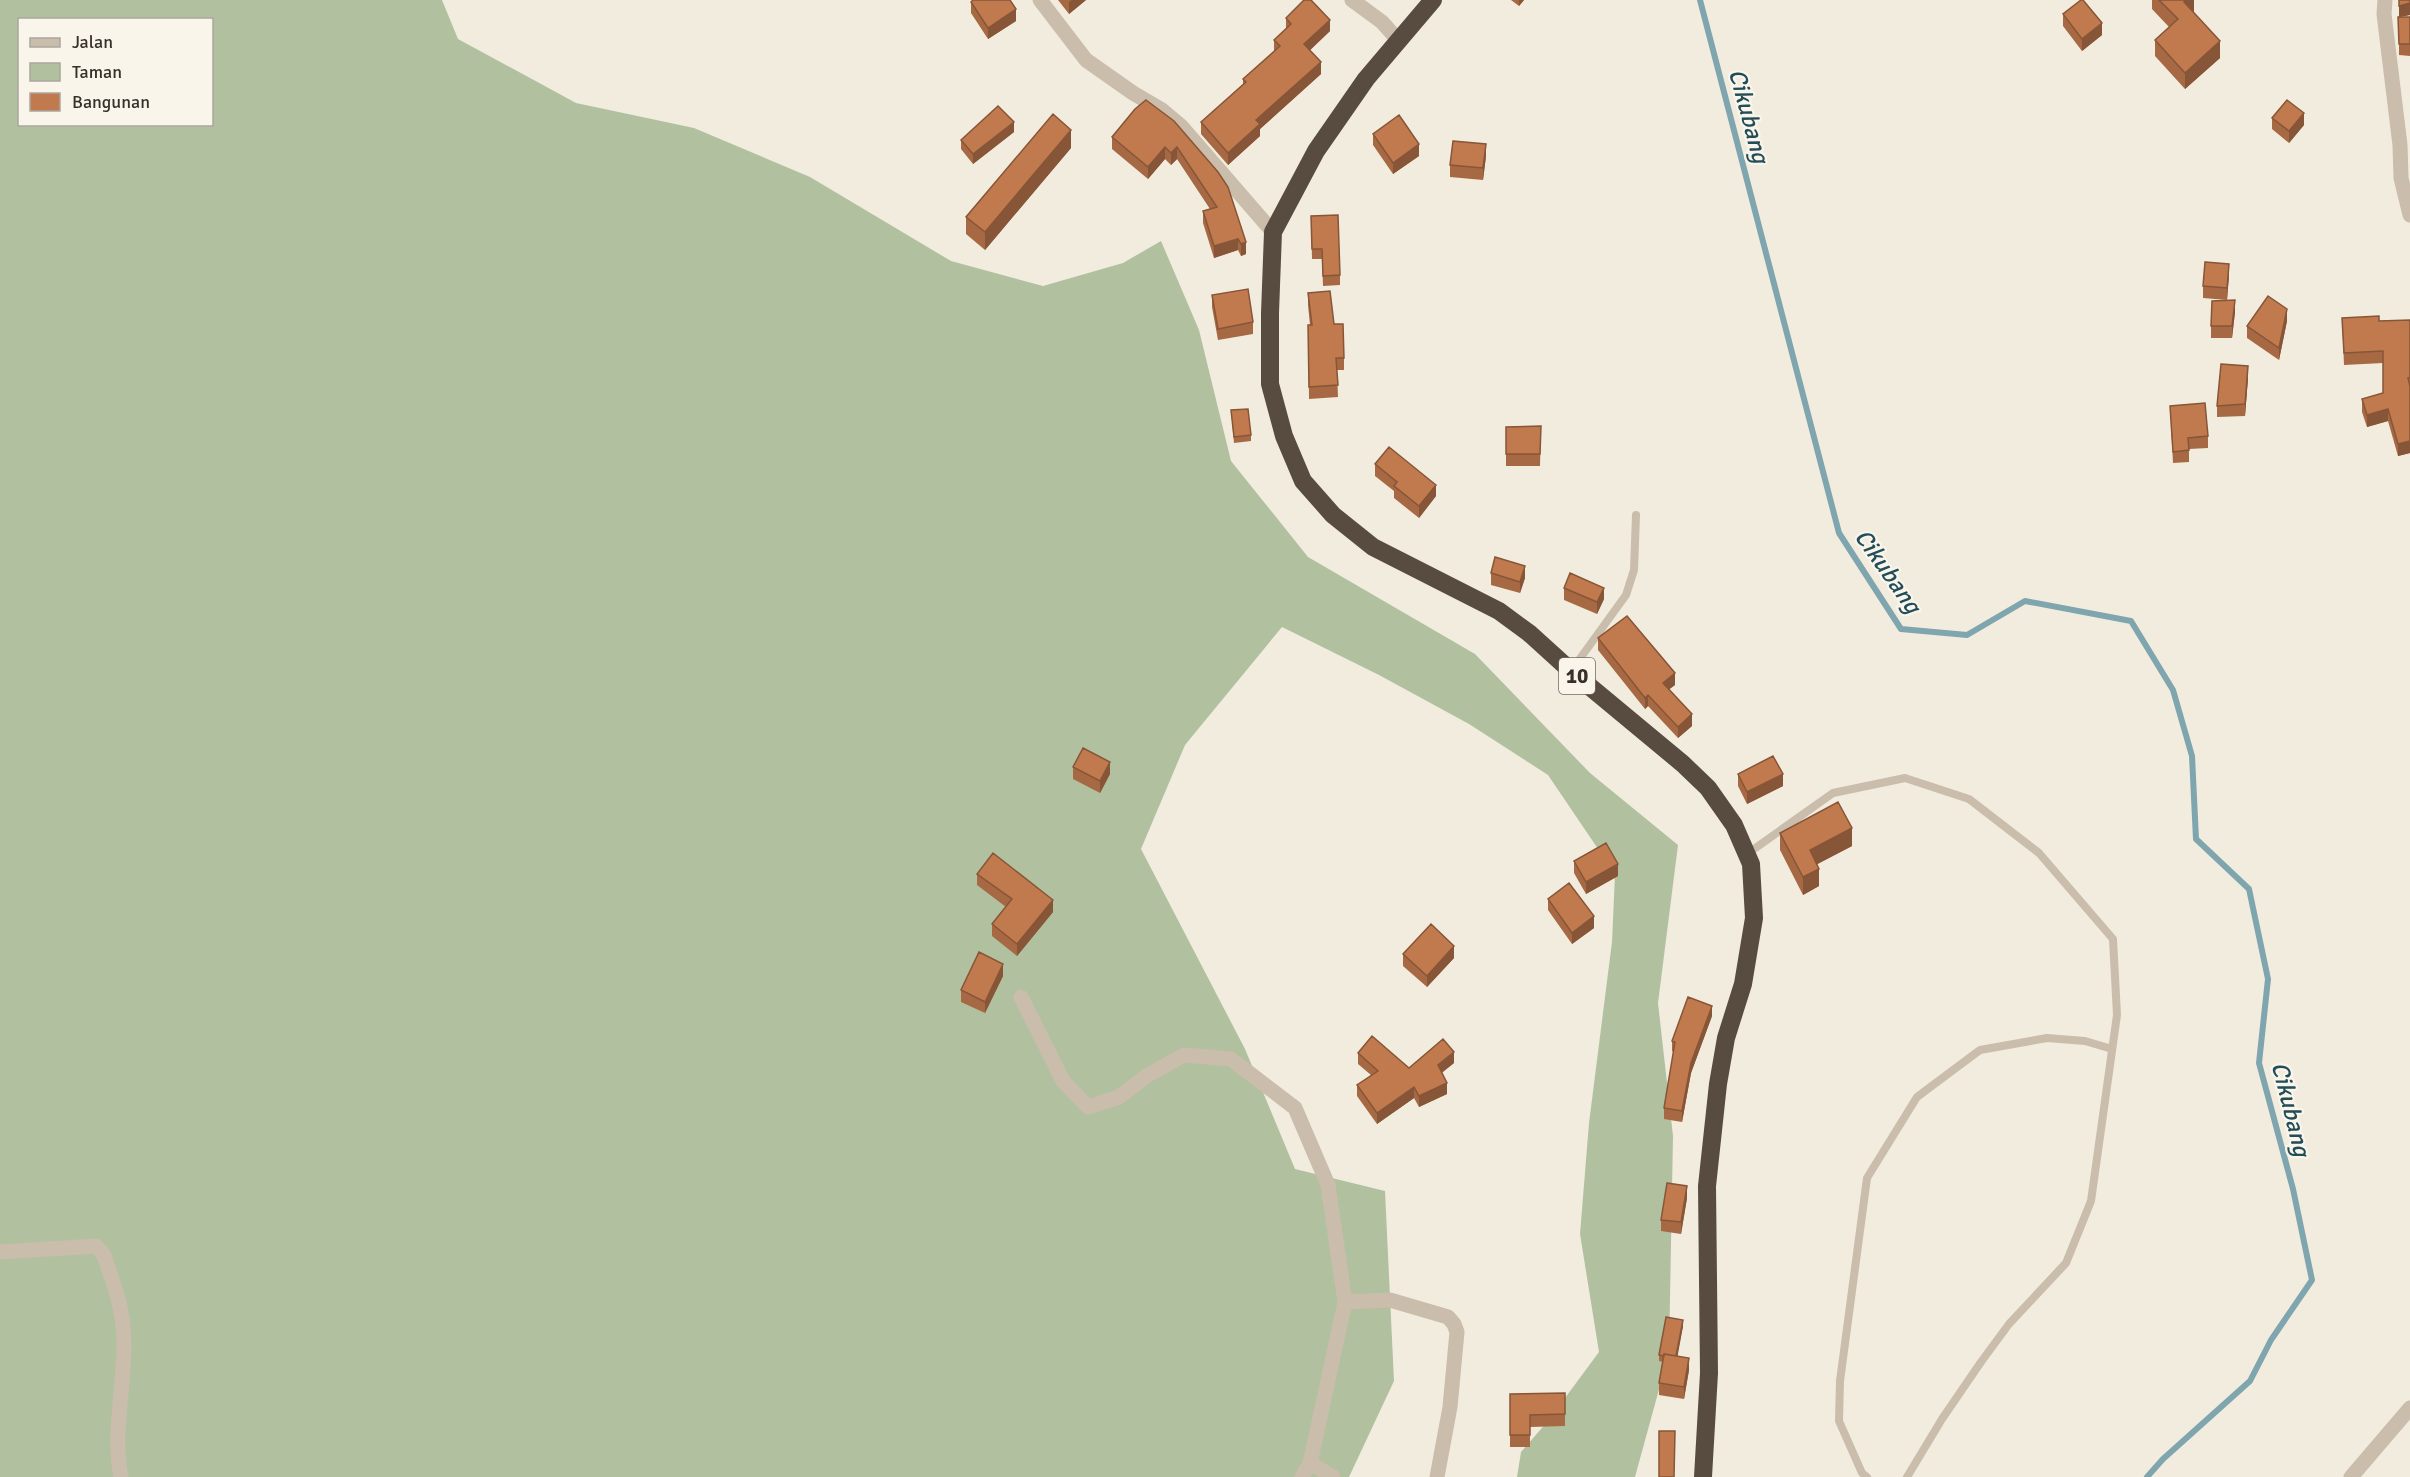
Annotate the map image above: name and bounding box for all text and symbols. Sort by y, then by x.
legend [18,18,213,126]
text: Jalan [72,31,113,53]
text: Taman [72,61,122,83]
water label: Cikubang [1722,66,1777,169]
text: Bangunan [72,91,150,113]
water label: Cikubang [1848,523,1929,621]
road number: 10 [1559,658,1595,694]
water label: Cikubang [2265,1059,2318,1162]

